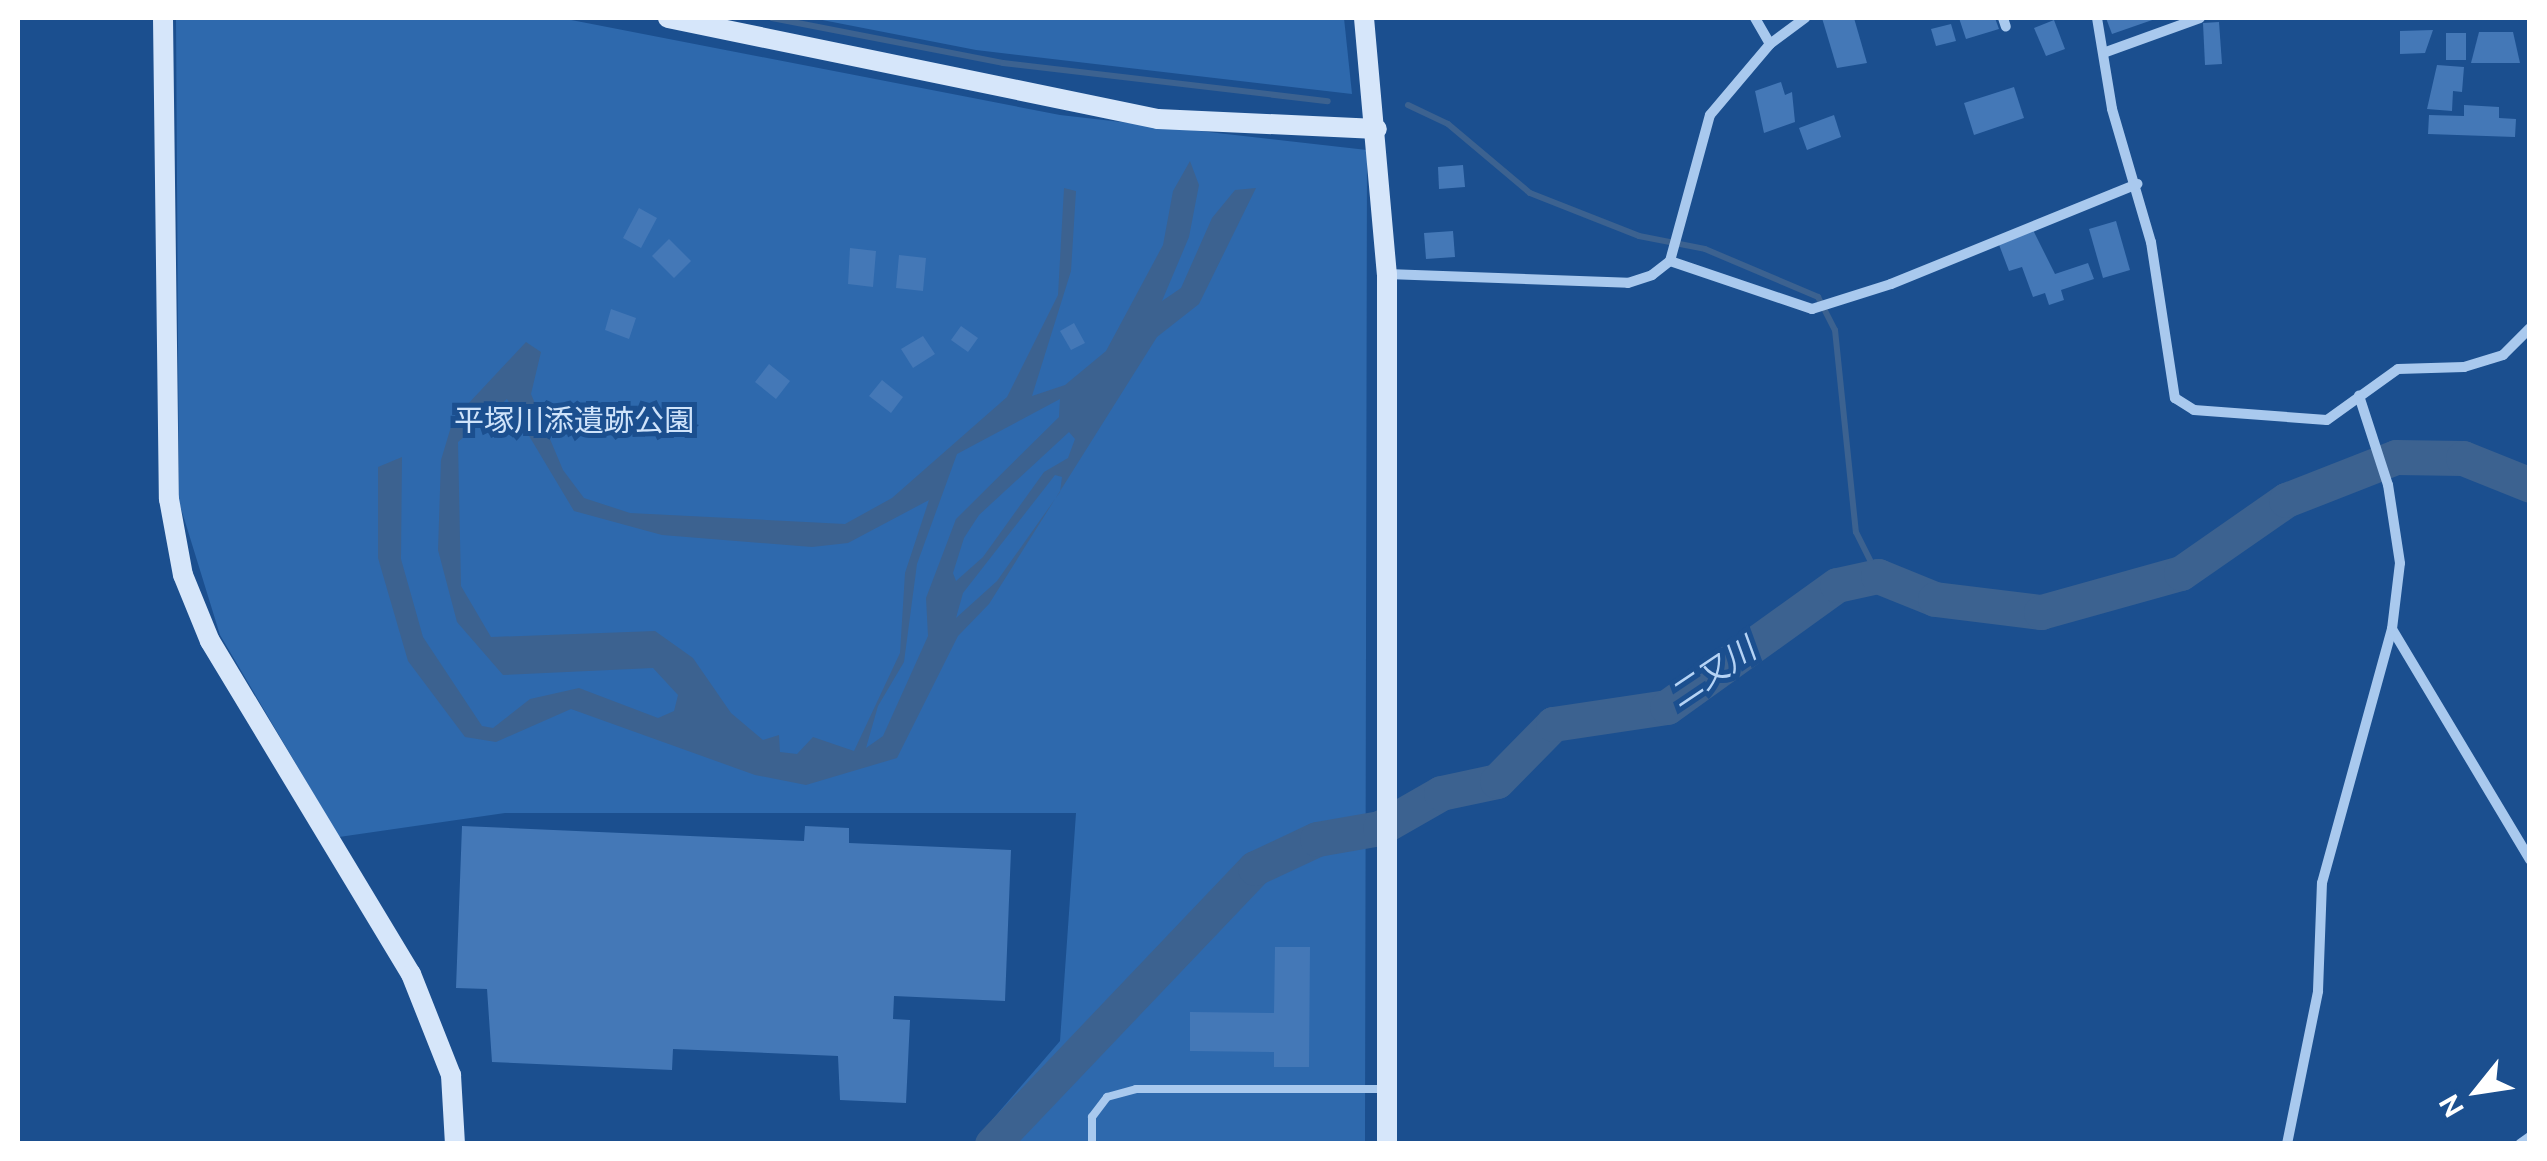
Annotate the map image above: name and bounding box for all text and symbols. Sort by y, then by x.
park label: 平塚川添遺跡公園 [454,402,694,438]
water label: 二又川 [1661,629,1763,715]
north arrow [2427,1041,2527,1141]
text: N [2432,1089,2469,1123]

